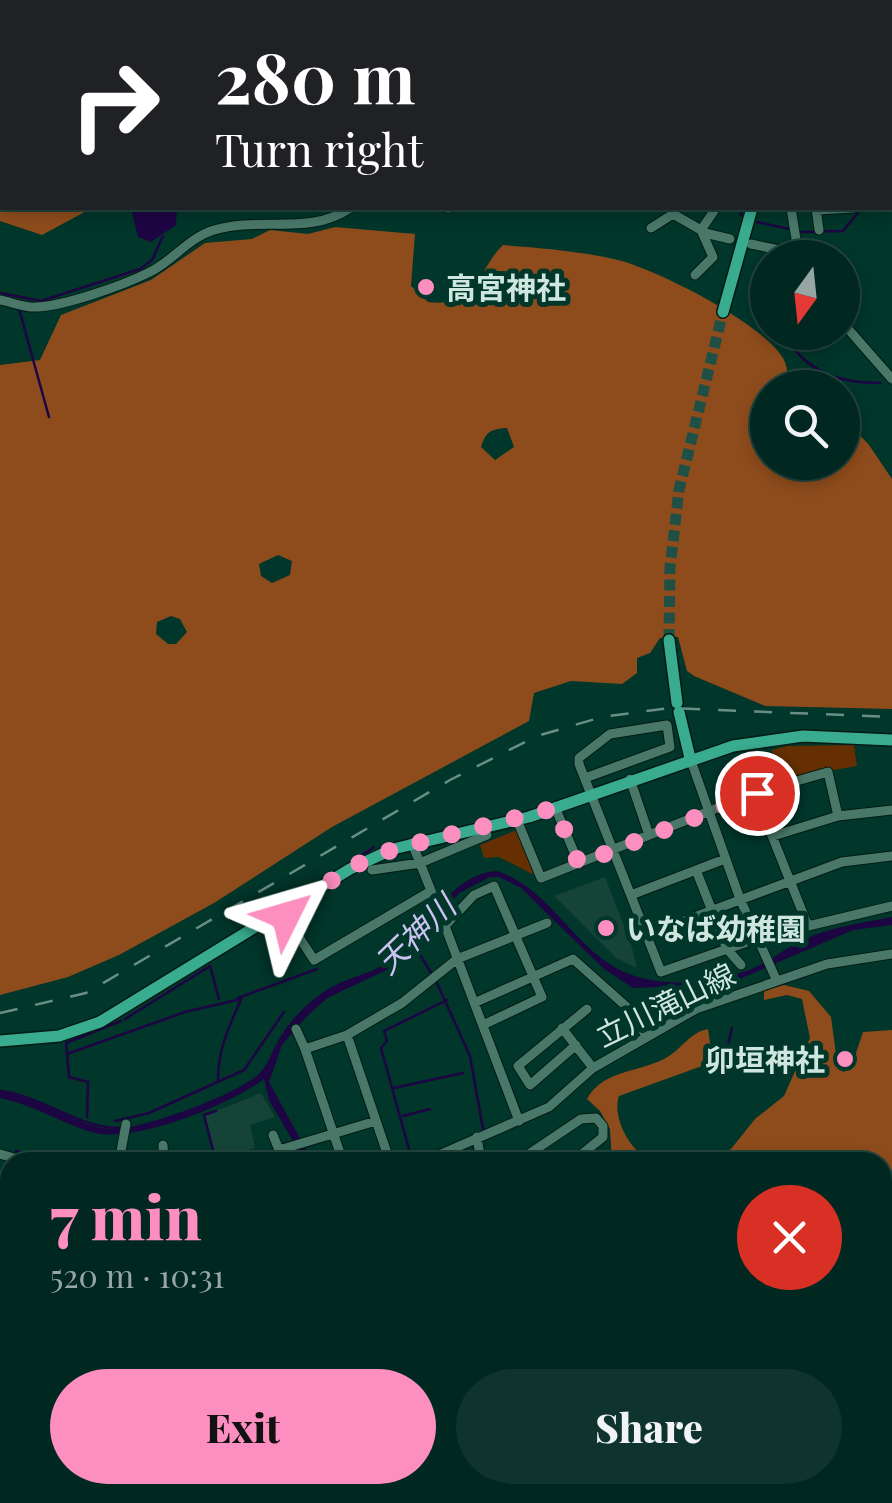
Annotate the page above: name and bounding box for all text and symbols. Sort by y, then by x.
text: 280 m [215,28,416,122]
icon: right [50,40,180,170]
text: Turn right [215,118,423,178]
north arrow [750,240,860,350]
map controls [750,240,860,480]
place label: 高宮神社 [446,267,566,307]
marker: 高宮神社 [415,276,437,298]
button: search [750,370,860,480]
pin [715,751,800,836]
icon: arrive [730,766,785,821]
position arrow [234,864,338,968]
water label: 天神川 [365,882,466,982]
place label: いなば幼稚園 [626,908,806,948]
marker: いなば幼稚園 [595,917,617,939]
street label: 立川滝山線 [589,953,741,1055]
place label: 卯垣神社 [705,1039,825,1079]
marker: 卯垣神社 [834,1048,856,1070]
text: 7 min [50,1175,202,1255]
button: close [737,1185,842,1290]
text: 520 m · 10:31 [50,1253,224,1296]
button: Exit [50,1369,436,1484]
button: Share [456,1369,842,1484]

